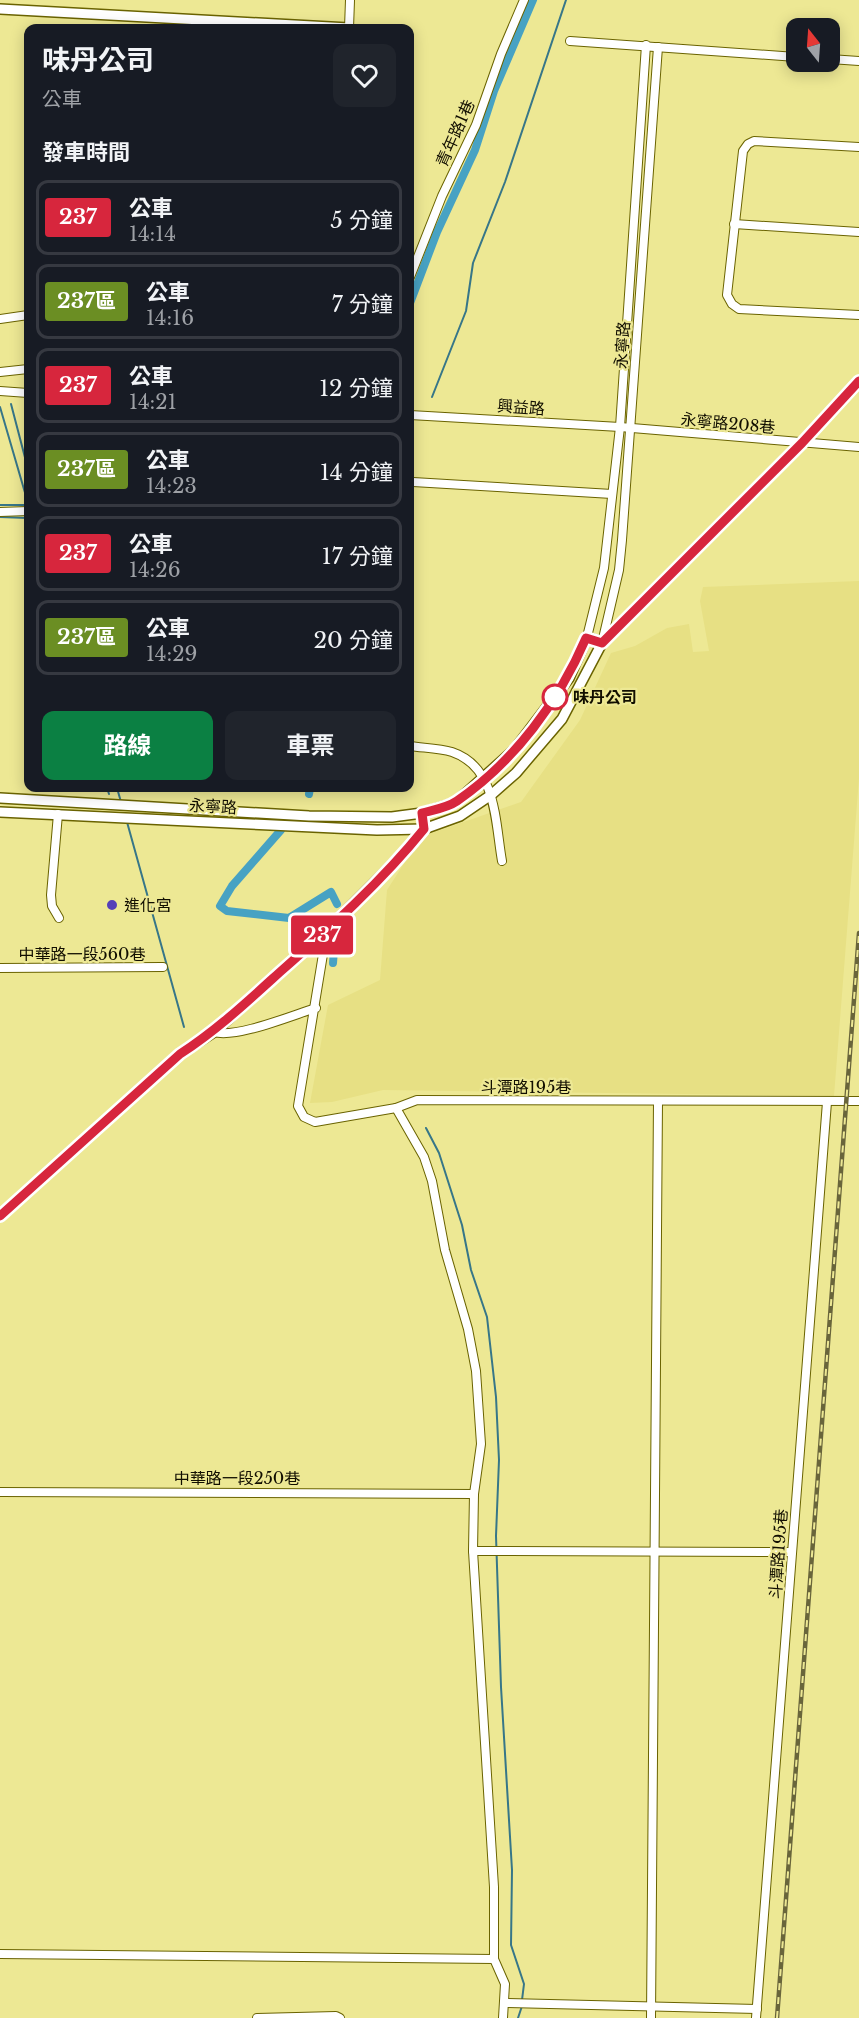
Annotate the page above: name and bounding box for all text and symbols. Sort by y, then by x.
north arrow [786,18,840,72]
map controls [786,18,840,72]
text: 味丹公司 [42,43,154,78]
button: heart [333,44,396,107]
text: 公車 [42,87,82,111]
street label: 青年路1巷 [431,96,479,170]
text: 發車時間 [42,139,130,166]
text: 公車 [129,195,173,222]
text: 237 [59,204,97,230]
text: 5 分鐘 [330,207,393,234]
text: 14:14 [129,222,176,246]
text: 公車 [146,279,190,306]
text: 237區 [57,288,116,314]
text: 7 分鐘 [332,291,393,318]
text: 14:16 [146,306,194,330]
street label: 永寧路 [610,320,634,370]
text: 公車 [129,363,173,390]
text: 237 [59,372,97,398]
text: 12 分鐘 [319,375,393,402]
text: 14:21 [129,390,177,414]
street label: 興益路 [496,395,546,419]
street label: 永寧路208巷 [680,409,776,437]
text: 公車 [146,447,190,474]
text: 237區 [57,456,116,482]
text: 14 分鐘 [320,459,393,486]
text: 14:23 [146,474,197,498]
text: 公車 [129,531,173,558]
text: 237 [59,540,97,566]
text: 17 分鐘 [322,543,393,570]
text: 14:26 [129,558,181,582]
text: 公車 [146,615,190,642]
text: 237區 [57,624,116,650]
text: 20 分鐘 [313,627,393,654]
text: 14:29 [146,642,197,666]
marker: 味丹公司 [542,684,568,710]
place label: 味丹公司 [573,687,637,707]
button: 路線 [42,711,213,780]
button: 車票 [225,711,396,780]
street label: 永寧路 [189,795,237,817]
place label: 進化宮 [124,895,172,915]
marker: 進化宮 [105,898,119,912]
line badge: 237 [288,916,356,954]
text: 237 [303,922,341,948]
street label: 中華路一段560巷 [19,944,145,964]
street label: 斗潭路195巷 [481,1077,571,1097]
street label: 中華路一段250巷 [174,1468,300,1488]
street label: 斗潭路195巷 [765,1508,791,1600]

